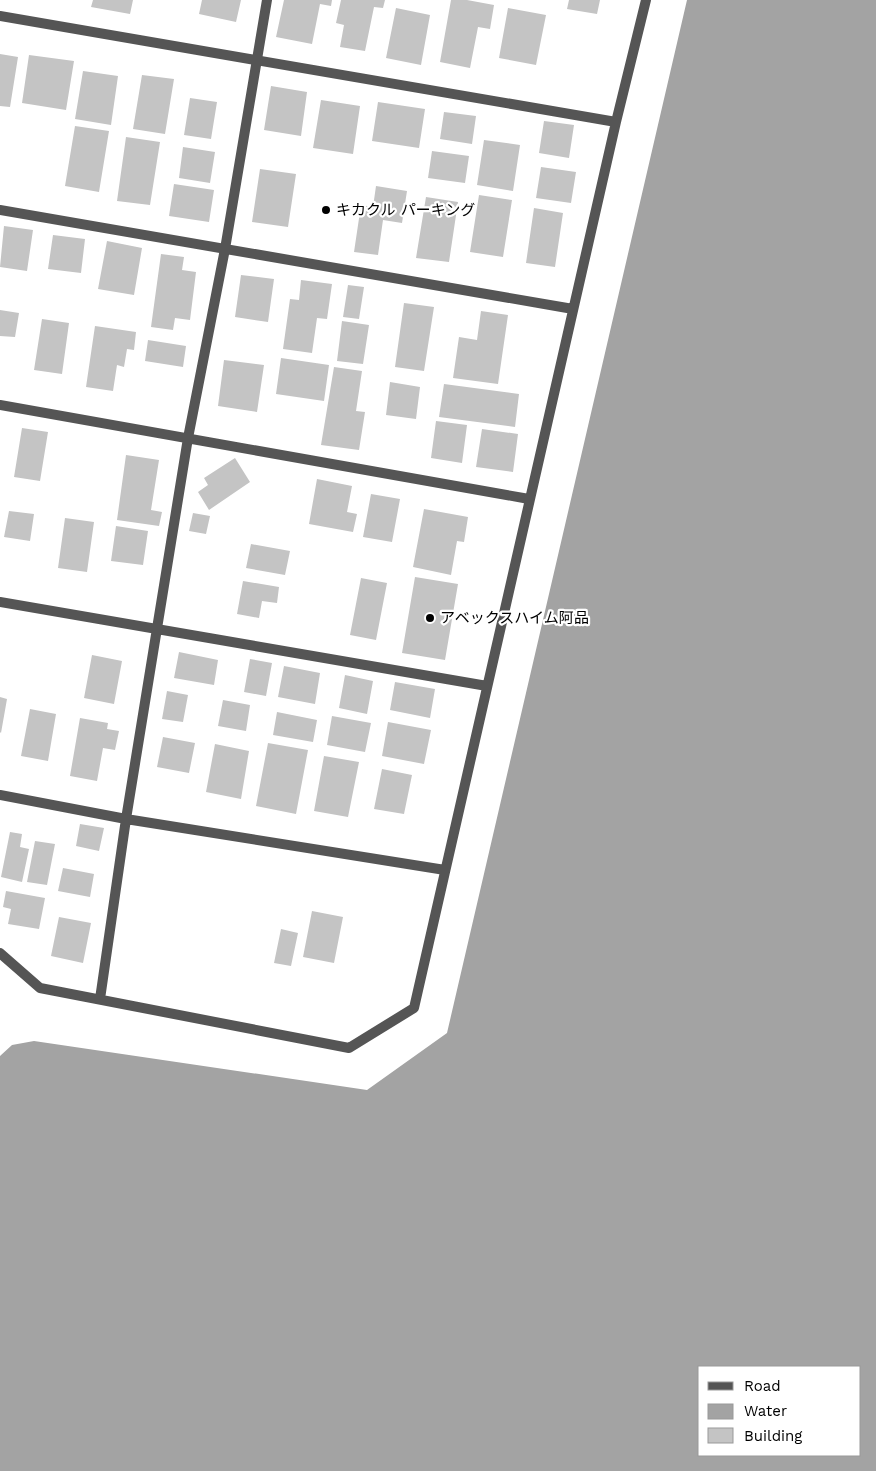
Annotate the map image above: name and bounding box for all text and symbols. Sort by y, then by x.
place label: キカクル パーキング [336,201,475,219]
marker: キカクル パーキング [320,204,332,216]
place label: アベックスハイム阿品 [440,609,589,627]
marker: アベックスハイム阿品 [424,612,436,624]
legend [698,1366,861,1456]
text: Road [744,1377,781,1395]
text: Water [744,1402,787,1420]
text: Building [744,1427,802,1445]

